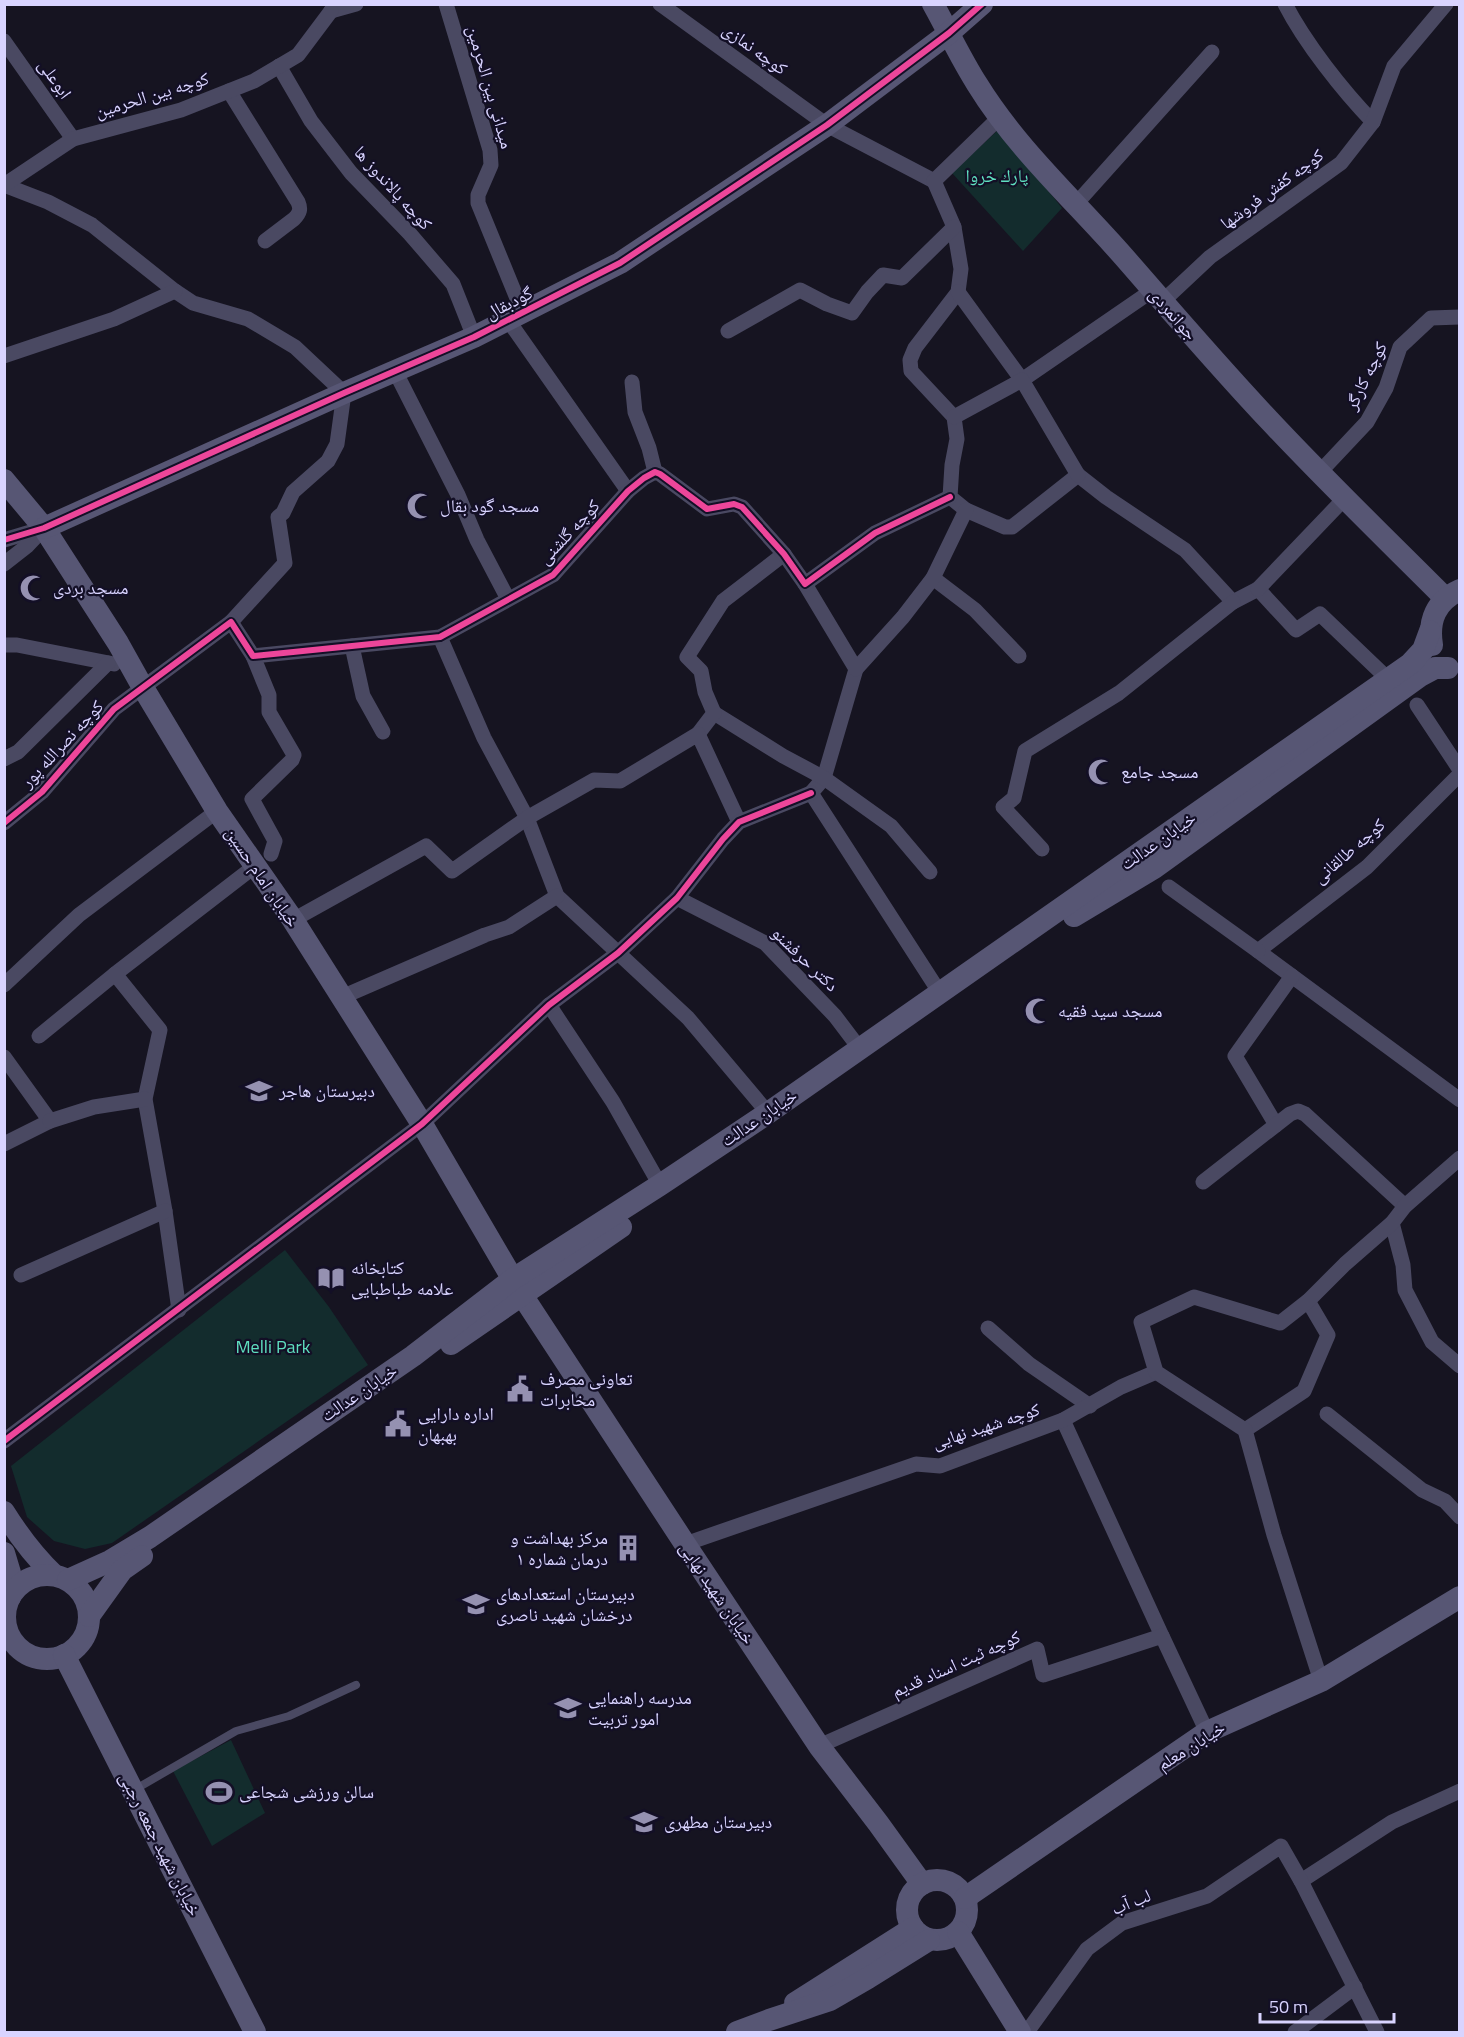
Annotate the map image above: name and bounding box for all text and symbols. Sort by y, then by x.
street label: کوچه نمازی [717,16,794,82]
street label: میدانی بین الحرمین [460,22,521,152]
street label: ابوعلی [32,53,79,104]
street label: کوچه بین الحرمین [92,64,213,125]
street label: کوچه پالاندوز ها [348,139,439,236]
street label: کوچه کفش فروشها [1214,141,1330,236]
park label: پارك خروا [965,162,1029,189]
street label: گودبقال [480,279,538,326]
street label: جوانمردی [1143,281,1204,346]
street label: کوچه کارگر [1337,337,1394,415]
mosque icon: مسجد گود بقال [405,491,435,521]
place label: مسجد گود بقال [440,492,539,519]
street label: کوچه گلشنی [531,492,606,570]
mosque icon: مسجد بردی [18,573,48,603]
place label: مسجد بردی [53,574,128,601]
street label: کوچه نصرالله پور [13,693,110,794]
mosque icon: مسجد جامع [1086,757,1116,787]
place label: مسجد جامع [1121,758,1198,785]
street label: خیابان عدالت [1114,805,1201,877]
street label: کوچه طالقانی [1306,811,1391,890]
street label: خیابان امام حسین [219,821,306,933]
street label: دکتر حرفشنو [766,920,845,998]
mosque icon: مسجد سید فقیه [1023,996,1053,1026]
place label: مسجد سید فقیه [1058,997,1163,1024]
school or university icon: دبیرستان هاجر [244,1076,274,1106]
place label: دبیرستان هاجر [278,1077,375,1104]
street label: خیابان عدالت [715,1082,802,1153]
place label: کتابخانه علامه طباطبایی [351,1254,453,1302]
library icon: کتابخانه علامه طباطبایی [316,1263,346,1293]
park label: Melli Park [236,1333,311,1360]
street label: خیابان عدالت [315,1357,402,1428]
place label: تعاونی مصرف مخابرات [540,1365,633,1413]
public building icon: تعاونی مصرف مخابرات [505,1374,535,1404]
street label: کوچه شهید نهایی [928,1395,1044,1456]
place label: اداره دارایی بهبهان [418,1400,494,1448]
public building icon: اداره دارایی بهبهان [383,1409,413,1439]
place label: مرکز بهداشت و درمان شماره ۱ [510,1524,608,1572]
building icon: مرکز بهداشت و درمان شماره ۱ [613,1533,643,1563]
street label: خیابان شهید نهایی [673,1536,762,1650]
place label: دبیرستان استعدادهای درخشان شهید ناصری [496,1580,635,1628]
school or university icon: دبیرستان استعدادهای درخشان شهید ناصری [461,1589,491,1619]
street label: کوچه ثبت اسناد قدیم [887,1623,1025,1704]
place label: مدرسه راهنمایی امور تربیت [588,1684,692,1732]
school or university icon: مدرسه راهنمایی امور تربیت [553,1693,583,1723]
street label: خیابان معلم [1151,1714,1230,1777]
street label: خیابان شهید جمعه رجبی [112,1767,208,1921]
sports icon: سالن ورزشی شجاعی [204,1777,234,1807]
place label: سالن ورزشی شجاعی [239,1778,374,1805]
school or university icon: دبیرستان مطهری [629,1807,659,1837]
place label: دبیرستان مطهری [664,1808,772,1835]
street label: لب آب [1107,1881,1155,1922]
scale bar [1260,1986,1394,2024]
text: 50 m [1269,1993,1308,2020]

